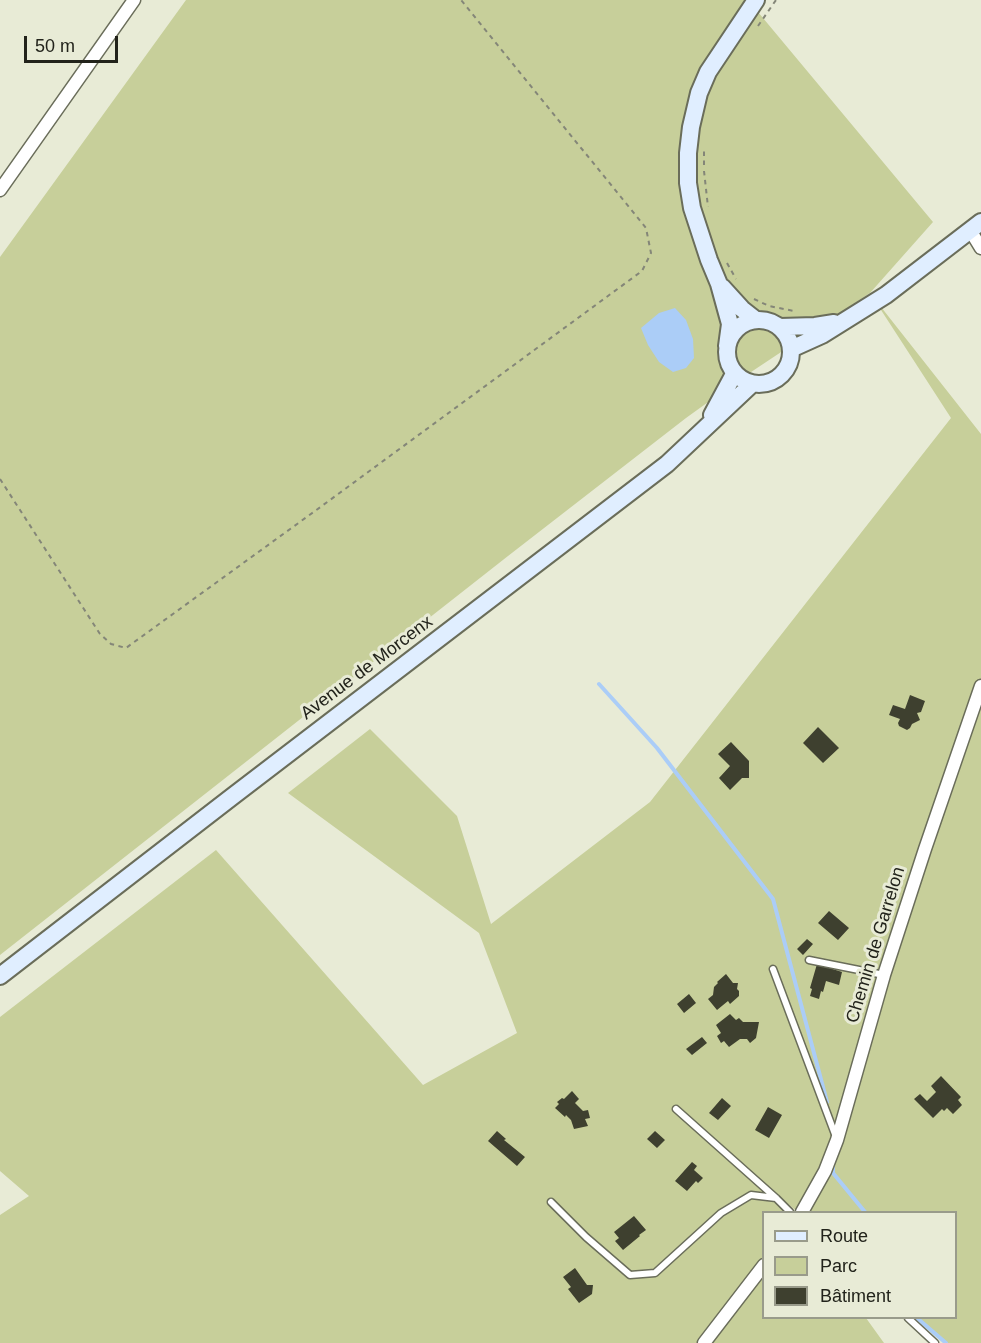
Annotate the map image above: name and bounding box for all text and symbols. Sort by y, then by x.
scale bar [27,24,122,62]
text: 50 m [35,36,75,56]
street label: Avenue de Morcenx [297,611,437,725]
street label: Chemin de Garrelon [842,864,910,1026]
legend [762,1211,957,1319]
text: Route [820,1226,868,1246]
text: Parc [820,1256,857,1276]
text: Bâtiment [820,1286,891,1306]

